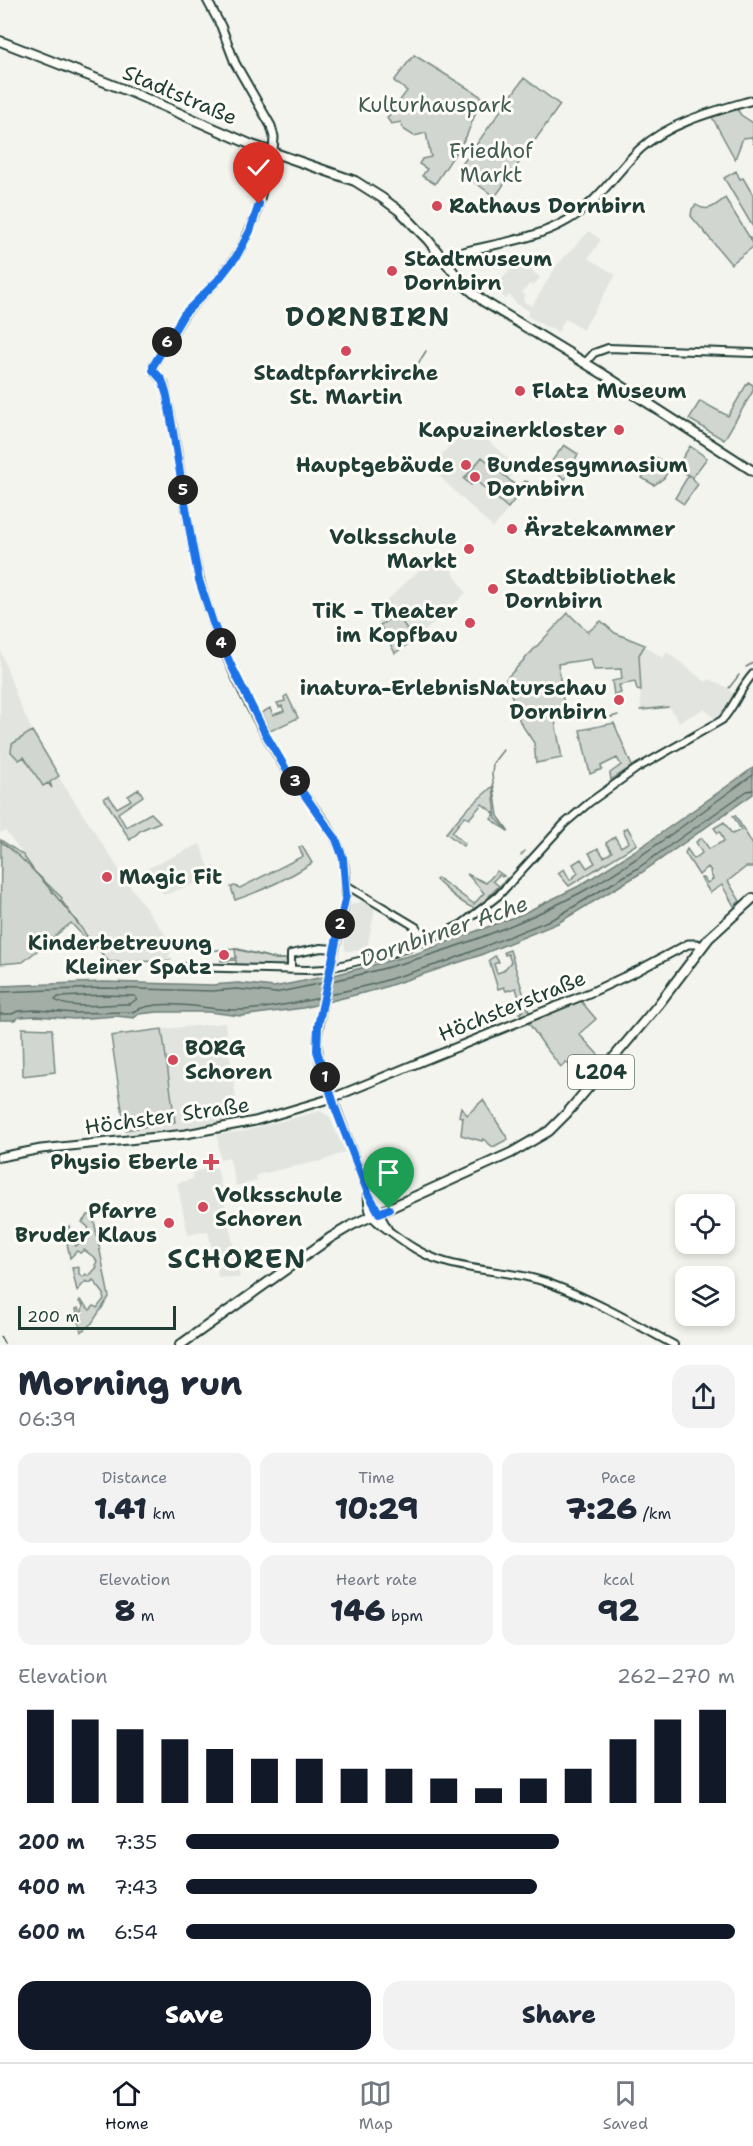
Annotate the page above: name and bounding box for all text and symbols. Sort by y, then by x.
street label: Stadtstraße [119,58,241,132]
park label: Kulturhauspark [358,91,512,119]
park label: Friedhof Markt [449,137,533,189]
pin [233,142,284,204]
icon: check [242,151,275,184]
place label: Rathaus Dornbirn [449,192,645,220]
marker: Rathaus Dornbirn [430,199,444,213]
place label: Stadtmuseum Dornbirn [404,245,552,297]
marker: Stadtmuseum Dornbirn [385,264,399,278]
district label: DORNBIRN [285,298,451,335]
pin: 6 [152,327,182,357]
text: 6 [161,331,173,352]
marker: Stadtpfarrkirche St. Martin [339,344,353,358]
place label: Stadtpfarrkirche St. Martin [254,359,438,411]
place label: Flatz Museum [532,377,686,405]
marker: Flatz Museum [513,384,527,398]
place label: Kapuzinerkloster [418,416,607,444]
marker: Kapuzinerkloster [612,423,626,437]
place label: Hauptgebäude [296,451,454,479]
place label: Bundesgymnasium Dornbirn [487,451,688,503]
marker: Hauptgebäude [459,458,473,472]
marker: Bundesgymnasium Dornbirn [468,470,482,484]
pin: 5 [168,475,198,505]
text: 5 [178,479,188,500]
place label: Ärztekammer [524,515,675,543]
marker: Ärztekammer [505,522,519,536]
place label: Volksschule Markt [329,523,457,575]
marker: Volksschule Markt [462,542,476,556]
place label: Stadtbibliothek Dornbirn [505,563,676,615]
marker: Stadtbibliothek Dornbirn [486,582,500,596]
place label: TiK - Theater im Kopfbau [312,597,458,649]
marker: TiK - Theater im Kopfbau [463,616,477,630]
pin: 4 [206,628,236,658]
text: 4 [215,632,227,653]
place label: inatura-ErlebnisNaturschau Dornbirn [300,674,607,726]
marker: inatura-ErlebnisNaturschau Dornbirn [612,693,626,707]
pin: 3 [280,766,310,796]
text: 3 [289,770,301,791]
place label: Magic Fit [119,863,222,891]
marker: Magic Fit [100,870,114,884]
water label: Dornbirner Ache [356,889,532,973]
pin: 2 [325,909,355,939]
text: 2 [334,913,346,934]
place label: Kinderbetreuung Kleiner Spatz [28,929,212,981]
marker: Kinderbetreuung Kleiner Spatz [217,948,231,962]
street label: Höchsterstraße [434,964,590,1048]
place label: BORG Schoren [185,1034,272,1086]
marker: BORG Schoren [166,1053,180,1067]
road number: L204 [568,1055,634,1089]
pin: 1 [310,1062,340,1092]
text: 1 [321,1066,329,1087]
street label: Höchster Straße [83,1091,251,1141]
pin [363,1147,414,1209]
place label: Physio Eberle [50,1148,198,1176]
marker: Physio Eberle [202,1153,220,1171]
icon: arrive [372,1156,405,1189]
place label: Volksschule Schoren [215,1181,343,1233]
map controls [675,1194,735,1326]
button: locate [675,1194,735,1254]
place label: Pfarre Bruder Klaus [15,1197,157,1249]
marker: Volksschule Schoren [196,1200,210,1214]
marker: Pfarre Bruder Klaus [162,1216,176,1230]
district label: SCHOREN [167,1240,307,1277]
button: layers [675,1266,735,1326]
scale bar [18,1303,176,1330]
text: 200 m [27,1306,79,1327]
text: Morning run [18,1361,242,1406]
button: share [672,1365,735,1428]
text: 06:39 [18,1406,76,1432]
text: Distance [102,1467,167,1488]
text: Time [358,1467,395,1488]
text: Pace [601,1467,636,1488]
text: 1.41 [94,1488,147,1529]
text: 10:29 [334,1488,419,1529]
text: 7:26 [566,1488,637,1529]
text: km [147,1503,175,1524]
text: /km [637,1503,671,1524]
text: Elevation [99,1569,170,1590]
text: Heart rate [336,1569,417,1590]
text: kcal [603,1569,634,1590]
text: 8 [114,1590,135,1631]
text: 146 [330,1590,385,1631]
text: 92 [598,1590,639,1631]
text: m [135,1605,155,1626]
text: bpm [385,1605,423,1626]
text: Elevation [18,1663,108,1689]
text: 262–270 m [617,1663,735,1689]
text: 200 m [18,1829,85,1855]
text: 7:35 [114,1829,157,1855]
text: 400 m [18,1874,85,1900]
text: 7:43 [114,1874,158,1900]
text: 600 m [18,1919,85,1945]
text: 6:54 [114,1919,158,1945]
button: Save [18,1981,371,2050]
button: Share [383,1981,735,2050]
tab: Home [105,2077,149,2134]
tab: Map [359,2077,393,2134]
tab: Saved [603,2077,648,2134]

